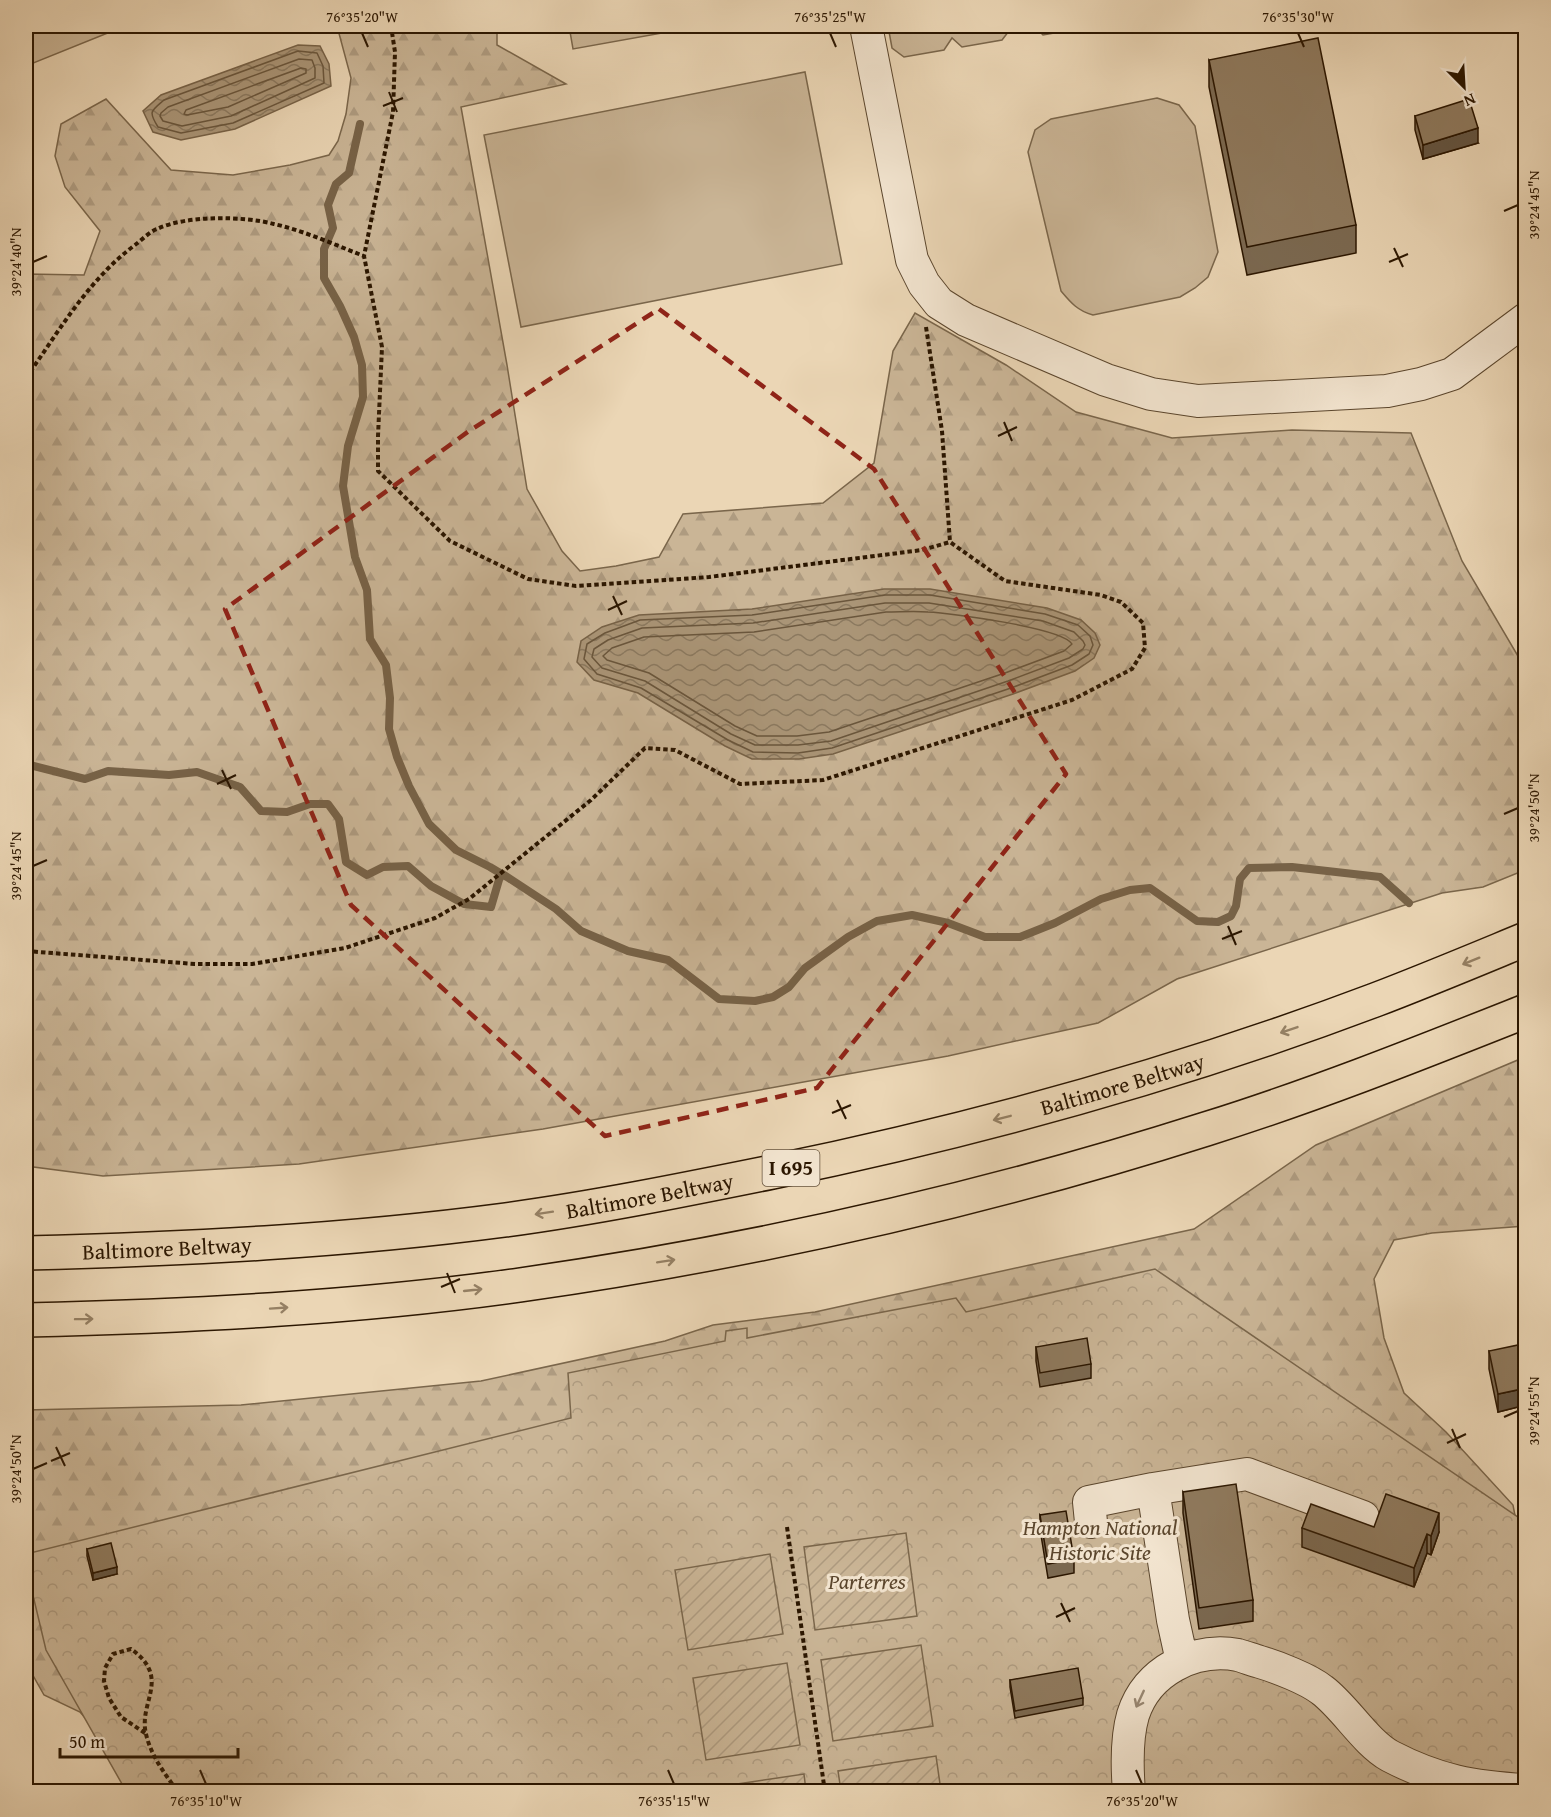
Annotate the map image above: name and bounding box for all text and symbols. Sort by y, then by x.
text: 76°35'20"W [326,6,398,27]
text: 76°35'25"W [794,6,866,27]
text: 76°35'30"W [1262,6,1334,27]
north arrow [1434,57,1494,117]
text: N [1460,88,1480,114]
text: 39°24'45"N [1523,170,1544,239]
text: 39°24'40"N [5,227,26,296]
text: 39°24'50"N [1523,773,1544,842]
text: 39°24'45"N [5,831,26,900]
one-way arrow [1463,956,1481,967]
one-way arrow [1280,1025,1299,1036]
street label: Baltimore Beltway [1037,1044,1208,1123]
one-way arrow [993,1113,1012,1125]
road number: I 695 [762,1150,820,1186]
street label: Baltimore Beltway [564,1164,736,1227]
one-way arrow [535,1208,555,1219]
street label: Baltimore Beltway [82,1228,253,1267]
one-way arrow [655,1255,675,1266]
one-way arrow [462,1284,482,1295]
one-way arrow [268,1303,288,1314]
one-way arrow [73,1313,93,1324]
text: 39°24'55"N [1523,1376,1544,1445]
text: 39°24'50"N [5,1434,26,1503]
park label: Hampton National Historic Site [1022,1511,1177,1568]
park label: Parterres [827,1565,906,1597]
one-way arrow [1134,1690,1145,1708]
scale bar [60,1721,238,1759]
text: 50 m [69,1728,105,1755]
text: 76°35'10"W [170,1790,242,1811]
text: 76°35'15"W [638,1790,710,1811]
text: 76°35'20"W [1106,1790,1178,1811]

